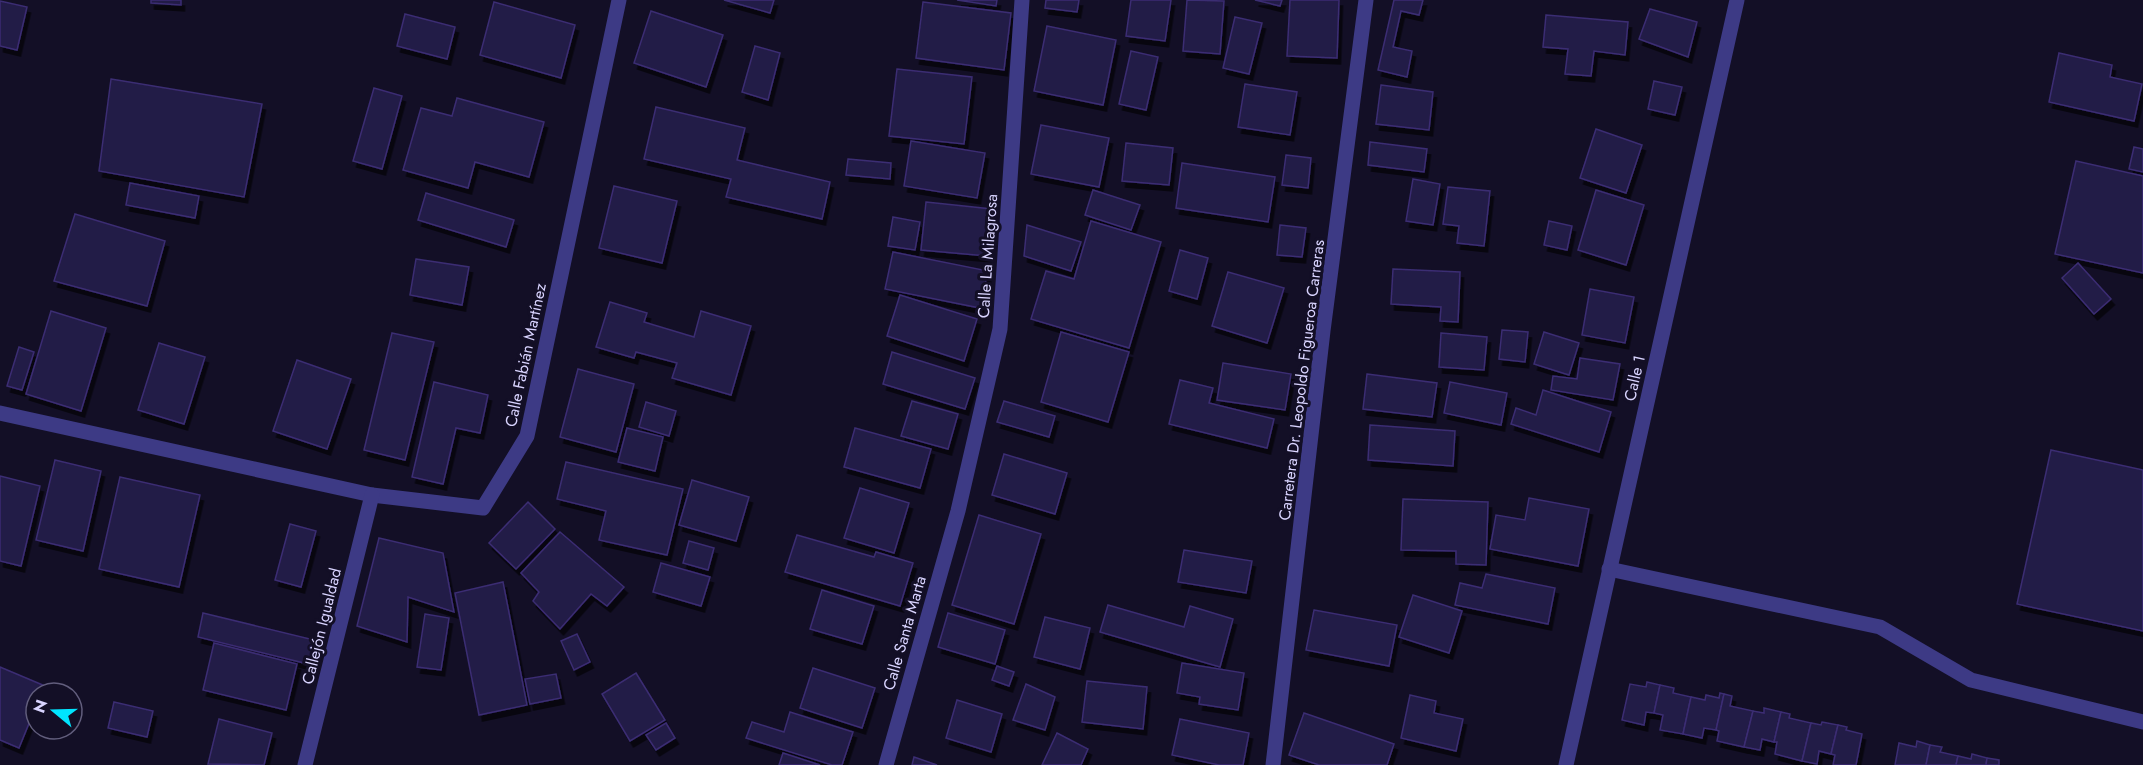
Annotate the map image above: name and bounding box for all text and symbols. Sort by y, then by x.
street label: Calle La Milagrosa [972,193,1003,319]
street label: Carretera Dr. Leopoldo Figueroa Carreras [1273,238,1330,522]
street label: Calle Fabián Martínez [499,280,552,429]
street label: Calle 1 [1618,353,1651,403]
street label: Callejón Igualdad [296,566,347,687]
street label: Calle Santa Marta [877,573,932,693]
north arrow [24,681,84,741]
text: N [27,697,53,716]

